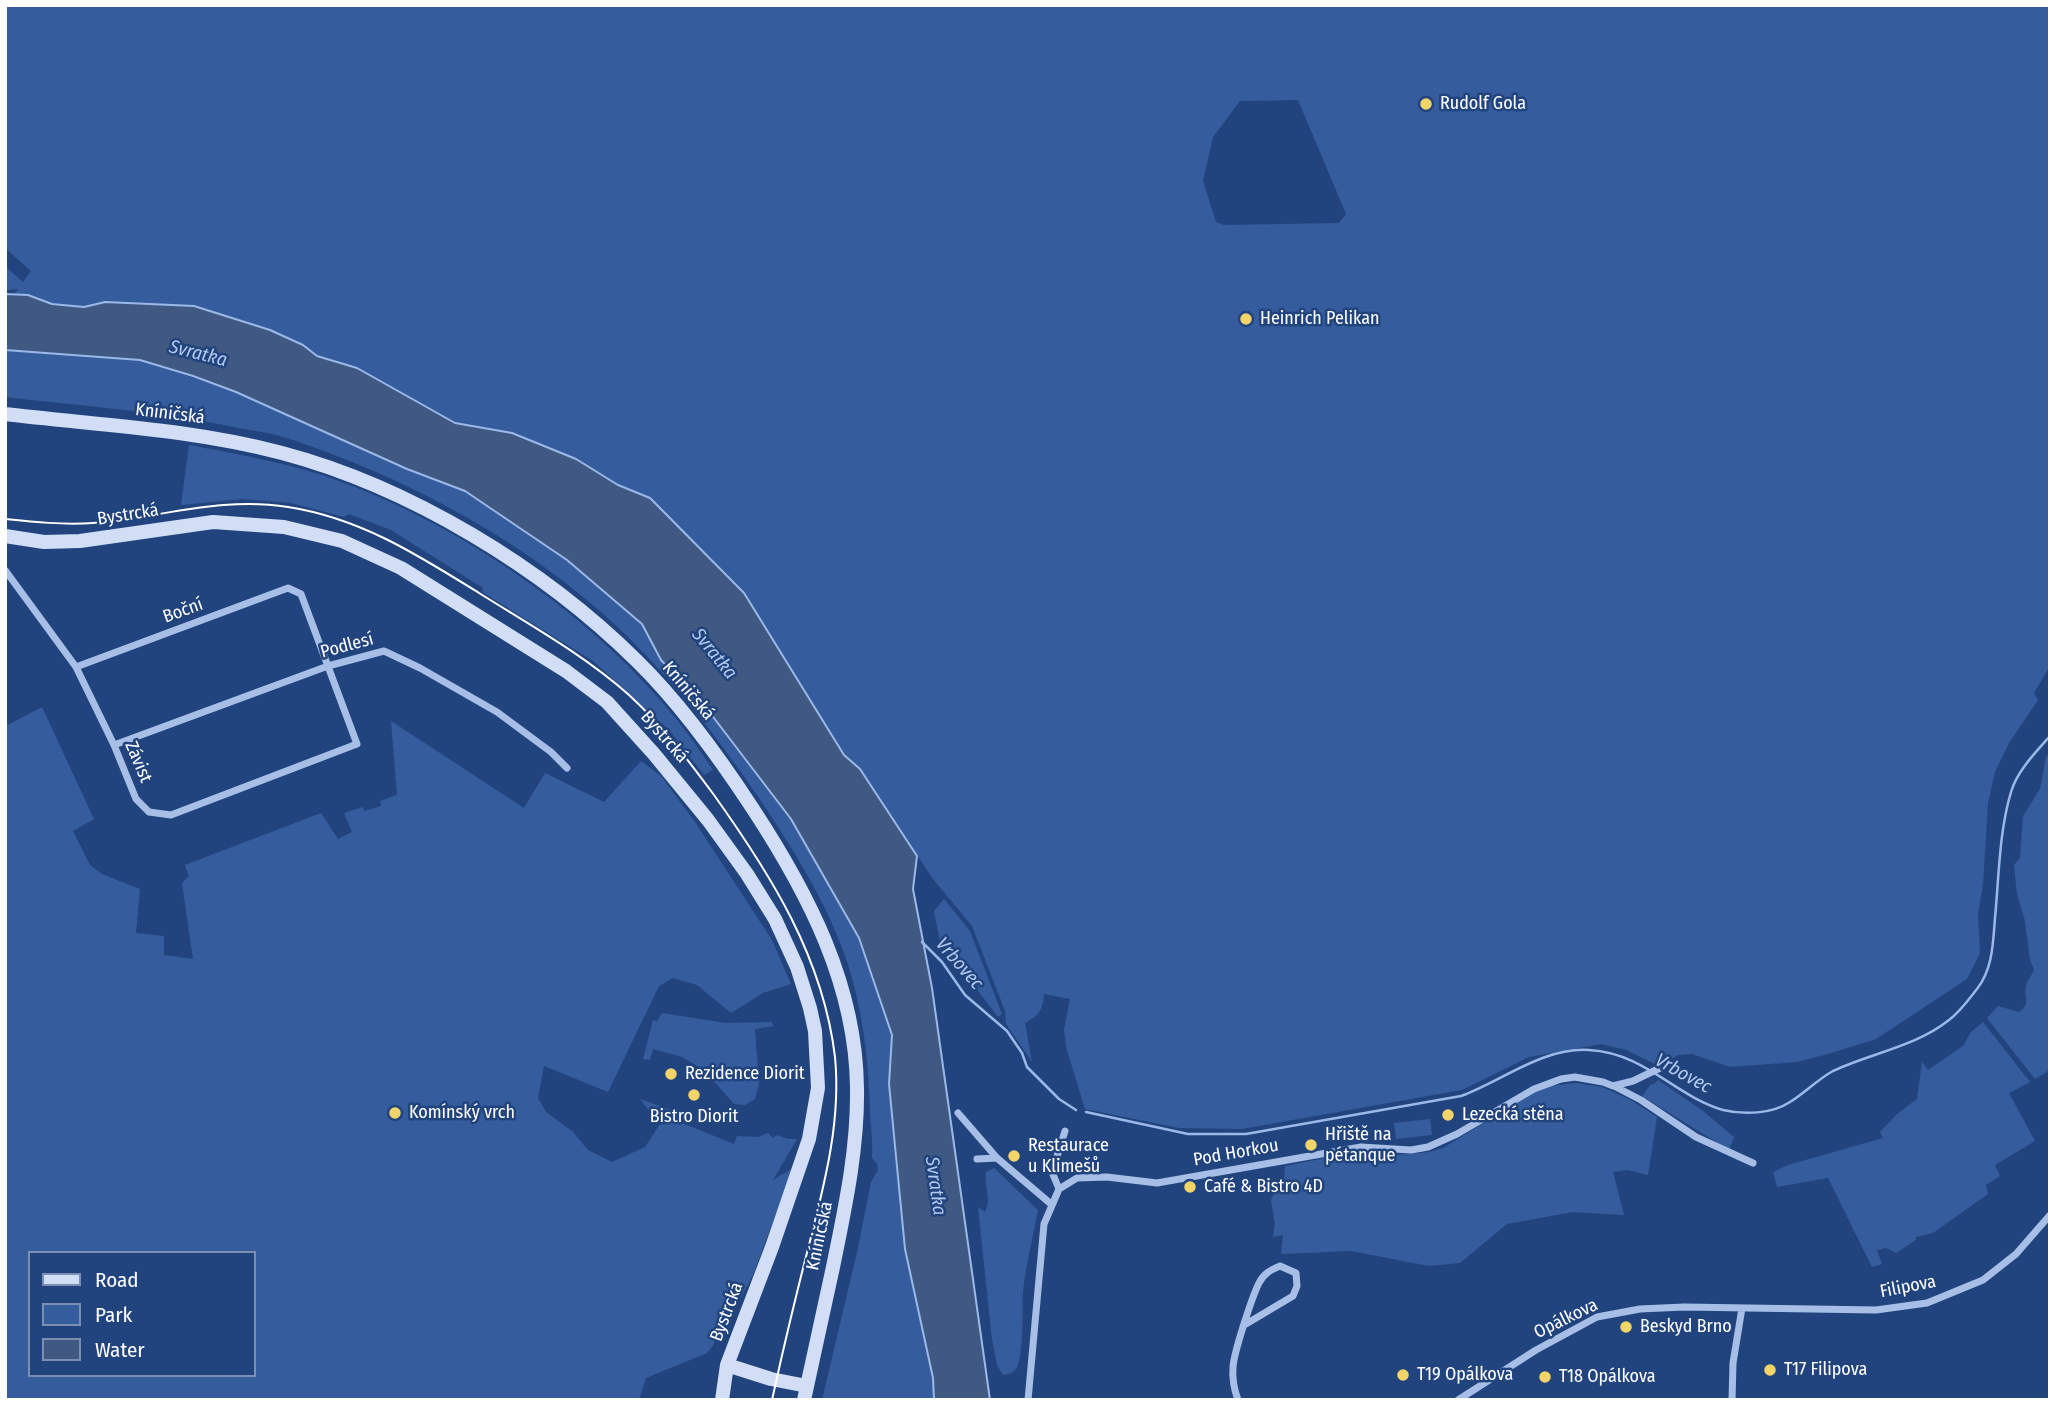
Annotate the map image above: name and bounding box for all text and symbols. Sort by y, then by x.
place label: Rudolf Gola [1440,93,1526,115]
marker: Rudolf Gola [1418,96,1434,112]
place label: Heinrich Pelikan [1260,308,1380,330]
marker: Heinrich Pelikan [1238,311,1254,327]
water label: Svratka [167,336,229,372]
street label: Kníničská [134,399,206,429]
street label: Bystrcká [96,500,160,530]
street label: Boční [160,594,206,628]
water label: Svratka [687,624,741,684]
street label: Podlesí [318,629,376,663]
street label: Kníničská [657,657,719,725]
street label: Bystrcká [636,707,692,767]
street label: Závist [120,738,156,786]
water label: Vrbovec [930,933,988,995]
water label: Vrbovec [1651,1049,1715,1099]
place label: Rezidence Diorit [685,1063,805,1085]
marker: Rezidence Diorit [663,1066,679,1082]
marker: Bistro Diorit [686,1087,702,1103]
place label: Komínský vrch [409,1102,515,1124]
place label: Lezecká stěna [1462,1104,1564,1126]
marker: Komínský vrch [387,1105,403,1121]
place label: Bistro Diorit [650,1106,738,1128]
marker: Lezecká stěna [1440,1107,1456,1123]
place label: Hřiště na pétanque [1325,1124,1395,1166]
place label: Restaurace u Klimešů [1028,1135,1109,1178]
street label: Pod Horkou [1192,1135,1280,1171]
marker: Hřiště na pétanque [1303,1137,1319,1153]
marker: Restaurace u Klimešů [1006,1148,1022,1164]
water label: Svratka [920,1155,950,1217]
place label: Café & Bistro 4D [1204,1176,1323,1198]
marker: Café & Bistro 4D [1182,1179,1198,1195]
street label: Kníničská [802,1200,838,1272]
legend [28,1251,256,1377]
text: Road [95,1267,139,1293]
street label: Filipova [1878,1271,1938,1303]
street label: Bystrcká [706,1279,748,1345]
street label: Opálkova [1531,1294,1601,1344]
text: Park [95,1302,132,1328]
place label: Beskyd Brno [1640,1316,1732,1338]
marker: Beskyd Brno [1618,1319,1634,1335]
text: Water [95,1337,145,1363]
place label: T17 Filipova [1784,1359,1867,1381]
marker: T17 Filipova [1762,1362,1778,1378]
place label: T19 Opálkova [1417,1364,1513,1386]
place label: T18 Opálkova [1559,1366,1656,1388]
marker: T19 Opálkova [1395,1367,1411,1383]
marker: T18 Opálkova [1537,1369,1553,1385]

